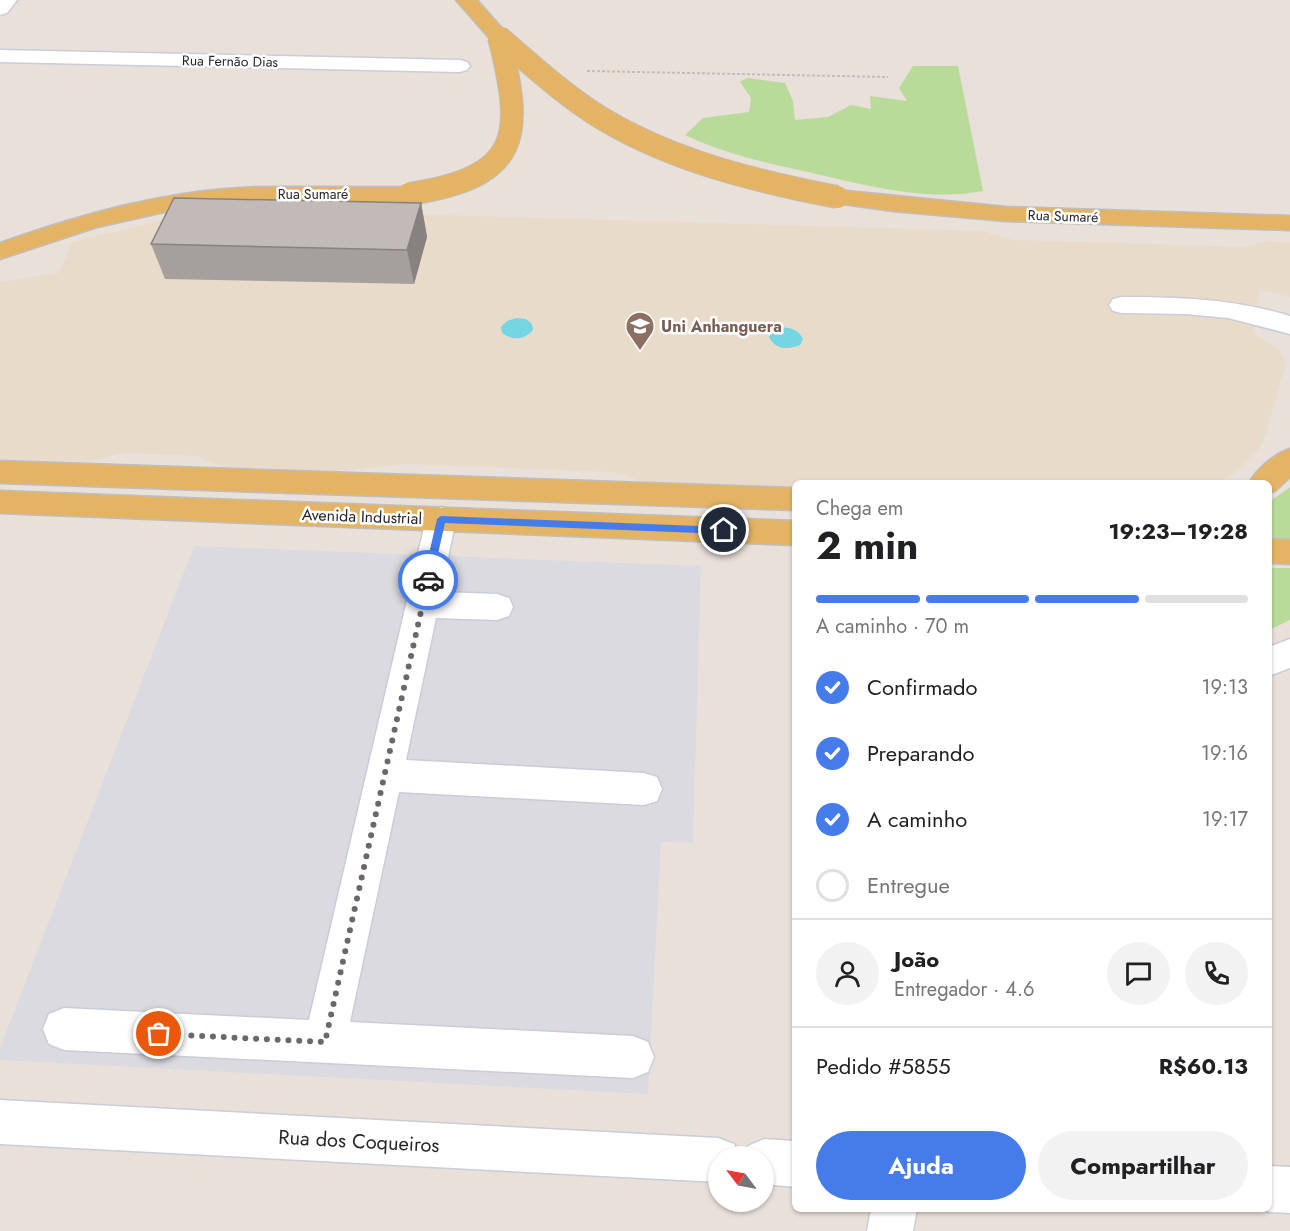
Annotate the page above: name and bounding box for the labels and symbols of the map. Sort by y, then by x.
street label: Rua Fernão Dias [182,50,279,72]
street label: Rua Sumaré [278,184,348,204]
street label: Rua Sumaré [1027,205,1099,227]
school or university icon: Uni Anhanguera [624,310,656,352]
place label: Uni Anhanguera [661,315,782,338]
street label: Avenida Industrial [302,503,422,530]
pin [698,504,749,555]
courier [398,550,458,610]
pin [133,1008,184,1059]
street label: Rua dos Coqueiros [278,1123,440,1160]
north arrow [708,1146,774,1212]

